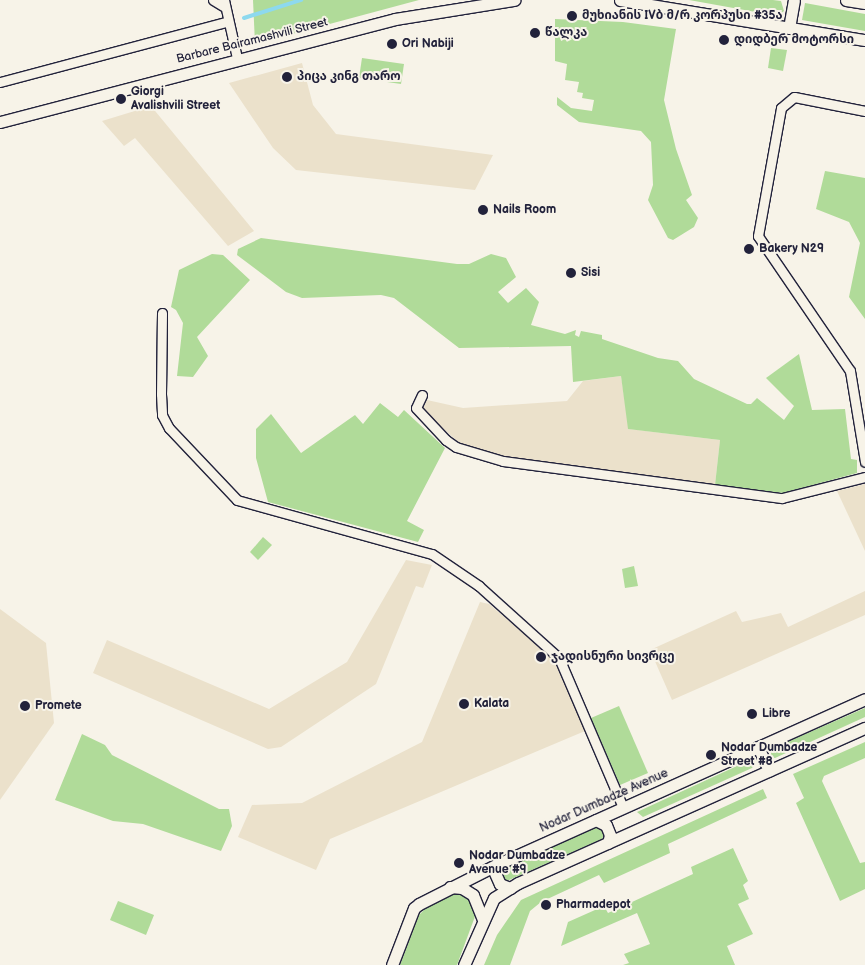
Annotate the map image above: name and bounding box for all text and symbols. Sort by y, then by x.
place label: მუხიანის IVბ მ/რ კორპუსი #35ა [582,9,782,23]
marker: მუხიანის IVბ მ/რ კორპუსი #35ა [566,10,578,22]
street label: Barbare Bairamashvili Street [175,15,329,67]
place label: წალკა [545,26,587,40]
marker: წალკა [529,27,541,39]
place label: დიდბერ მოტორსი [734,33,854,47]
marker: დიდბერ მოტორსი [718,34,730,46]
place label: Ori Nabiji [402,37,454,51]
marker: Ori Nabiji [386,38,398,50]
place label: პიცა კინგ თარო [297,70,401,84]
marker: პიცა კინგ თარო [281,71,293,83]
place label: Giorgi Avalishvili Street [131,85,220,113]
marker: Giorgi Avalishvili Street [115,93,127,105]
place label: Nails Room [493,203,556,217]
marker: Nails Room [477,204,489,216]
place label: Bakery N29 [759,242,824,256]
marker: Bakery N29 [743,243,755,255]
place label: Sisi [581,266,600,280]
marker: Sisi [565,267,577,279]
place label: ჯადისნური სივრცე [551,650,675,664]
marker: ჯადისნური სივრცე [535,651,547,663]
place label: Kalata [474,697,509,711]
marker: Kalata [458,698,470,710]
place label: Promete [35,699,82,713]
marker: Promete [19,700,31,712]
place label: Libre [762,707,790,721]
marker: Libre [746,708,758,720]
place label: Nodar Dumbadze Street #8 [721,741,817,769]
marker: Nodar Dumbadze Street #8 [705,749,717,761]
street label: Nodar Dumbadze Avenue [538,766,670,836]
place label: Nodar Dumbadze Avenue #9 [469,849,565,877]
marker: Nodar Dumbadze Avenue #9 [453,857,465,869]
place label: Pharmadepot [556,898,631,912]
marker: Pharmadepot [540,899,552,911]

